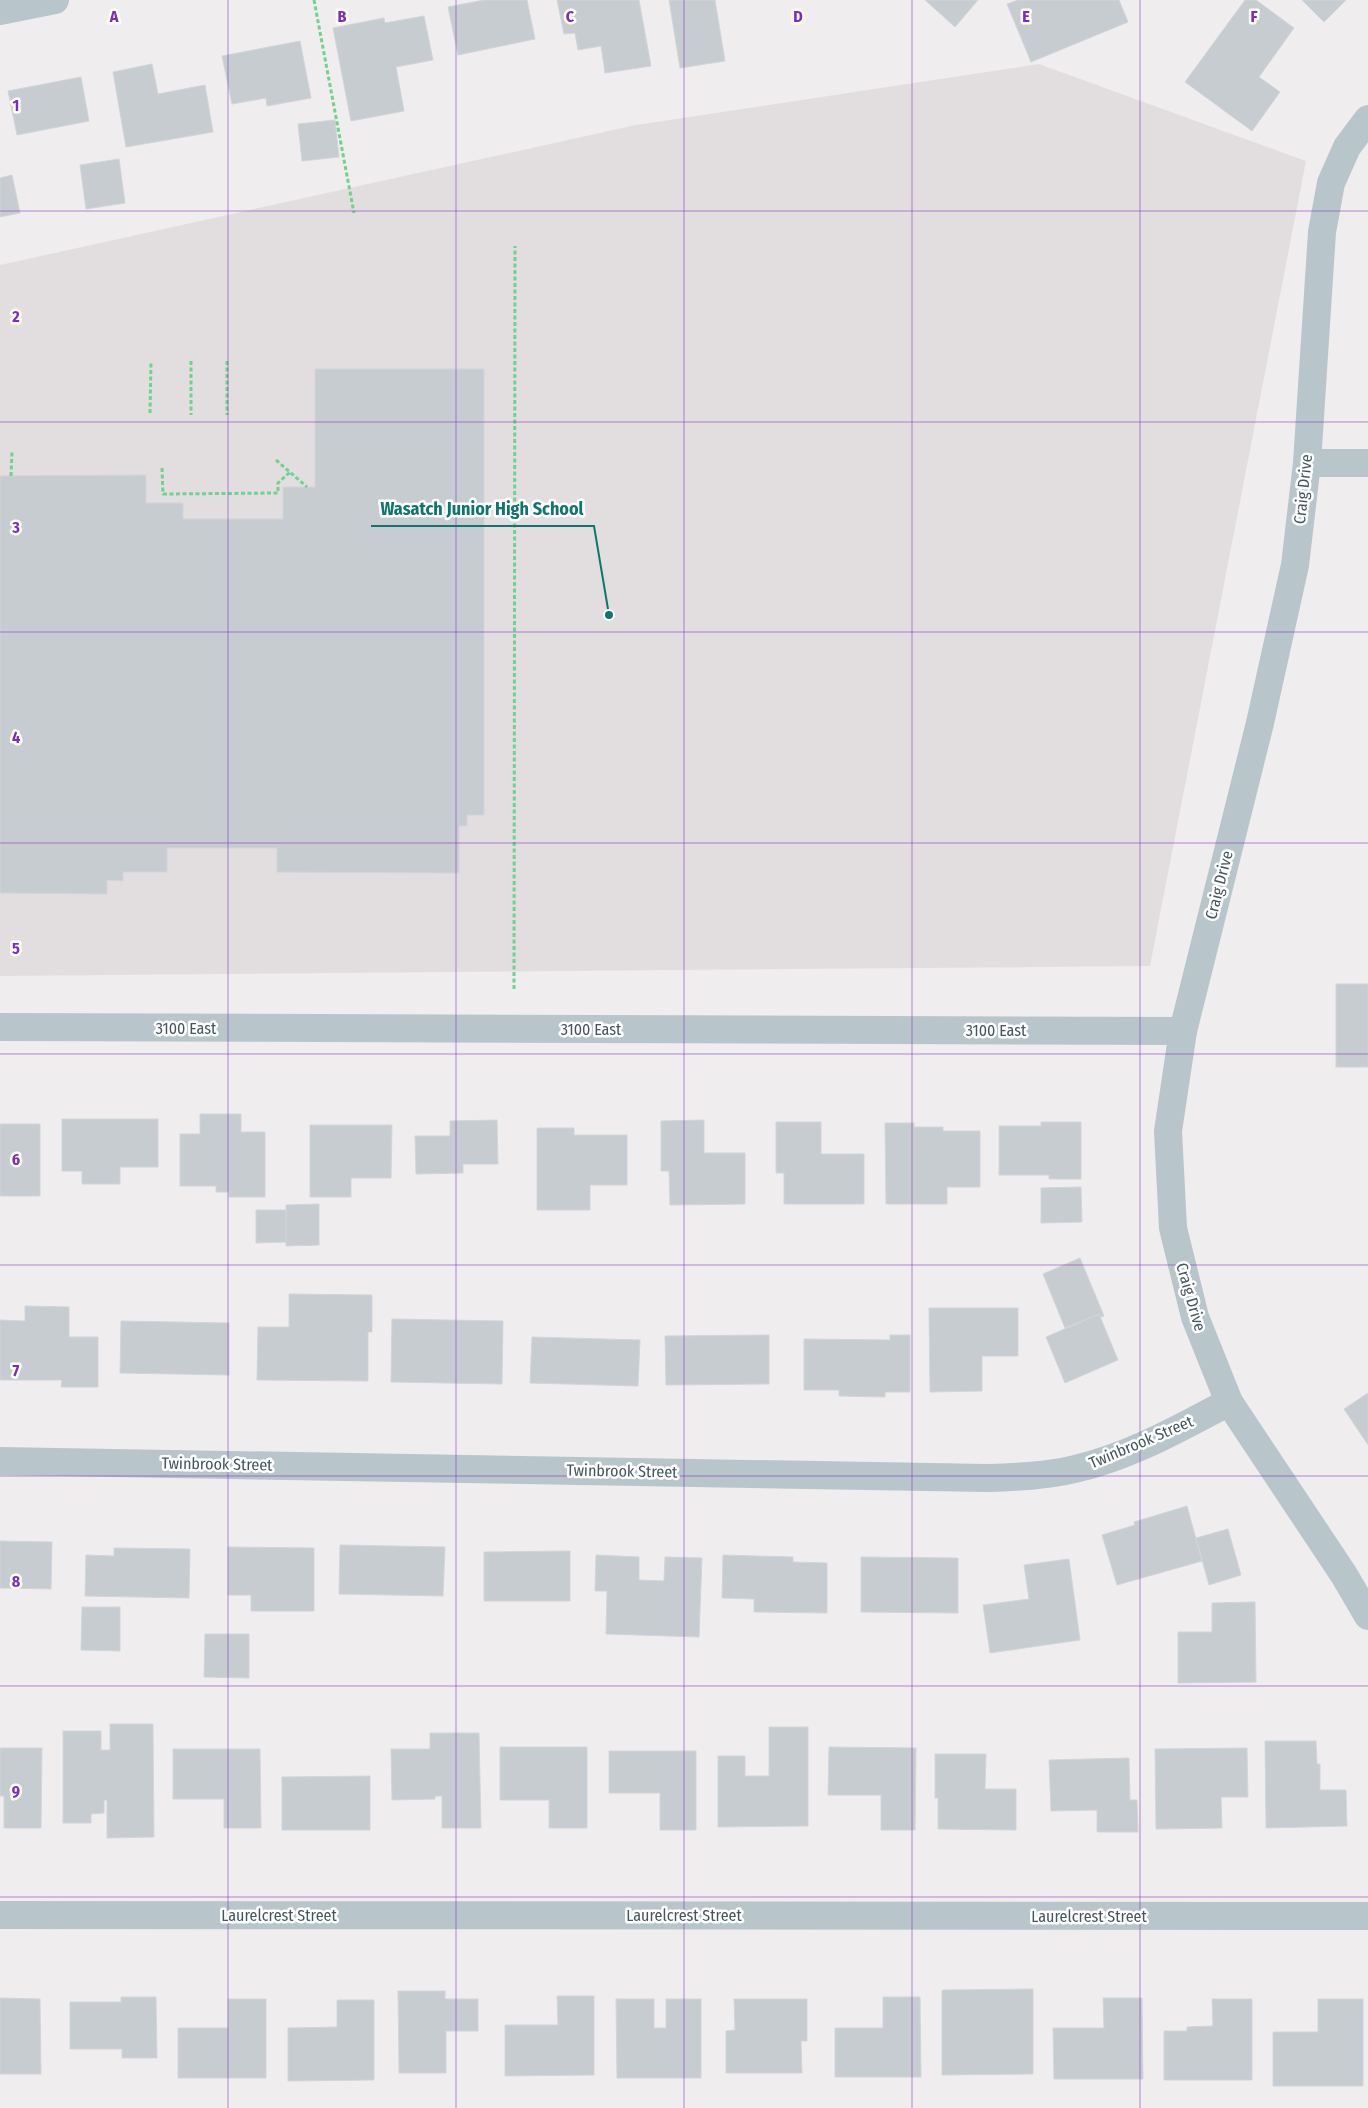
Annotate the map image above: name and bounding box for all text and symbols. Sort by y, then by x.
text: A [109,7,119,26]
text: B [338,7,347,26]
text: C [566,7,575,26]
text: D [793,7,803,26]
text: E [1022,7,1030,26]
text: F [1250,7,1258,26]
text: 1 [13,96,19,115]
text: 2 [11,307,20,326]
street label: Craig Drive [1290,453,1316,525]
callout: Wasatch Junior High School [371,493,594,526]
text: Wasatch Junior High School [381,498,584,520]
text: 3 [11,518,20,537]
text: 4 [12,728,20,747]
street label: Craig Drive [1201,849,1237,921]
text: 5 [12,939,20,958]
street label: 3100 East [156,1019,217,1038]
street label: 3100 East [561,1020,622,1039]
street label: 3100 East [966,1021,1027,1040]
text: 6 [12,1150,20,1169]
street label: Craig Drive [1172,1261,1210,1333]
text: 7 [13,1361,20,1380]
street label: Twinbrook Street [1086,1411,1196,1472]
street label: Twinbrook Street [161,1454,273,1474]
street label: Twinbrook Street [566,1461,678,1481]
text: 8 [12,1572,21,1591]
text: 9 [12,1782,20,1801]
street label: Laurelcrest Street [221,1906,337,1925]
street label: Laurelcrest Street [626,1906,742,1925]
street label: Laurelcrest Street [1031,1907,1147,1926]

